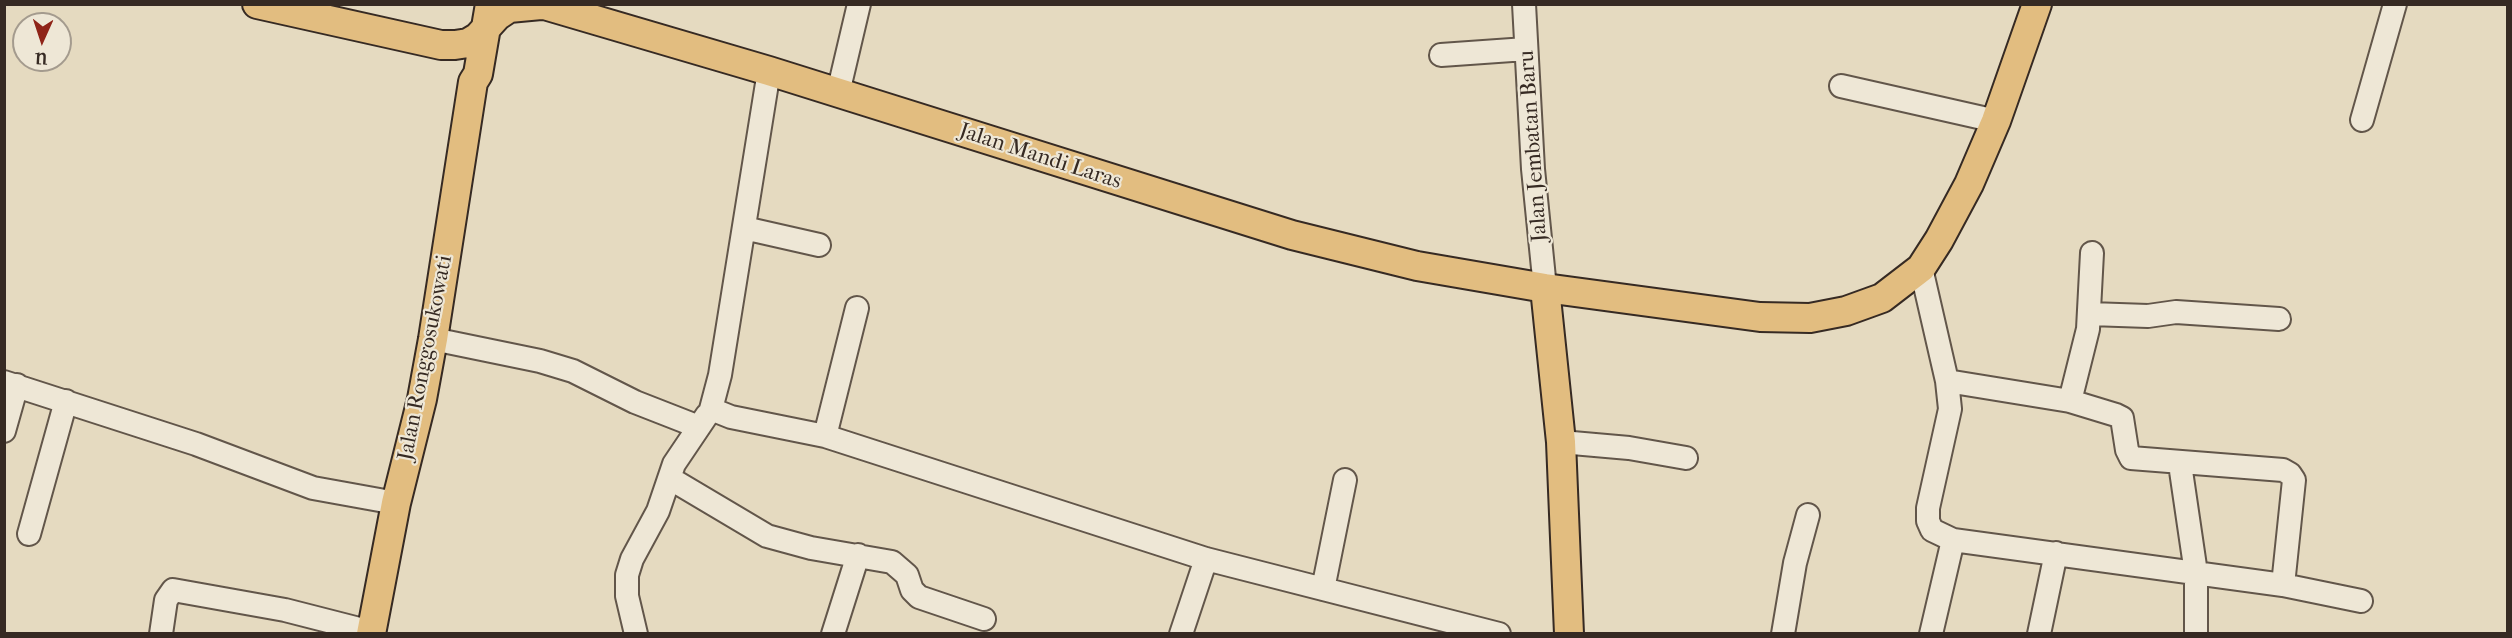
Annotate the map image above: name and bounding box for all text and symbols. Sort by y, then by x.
north arrow [12,12,72,72]
text: U [34,49,48,68]
street label: Jalan Jembatan Baru [1514,49,1554,243]
street label: Jalan Mandi Laras [956,118,1124,196]
street label: Jalan Ronggosukowati [393,253,459,463]

